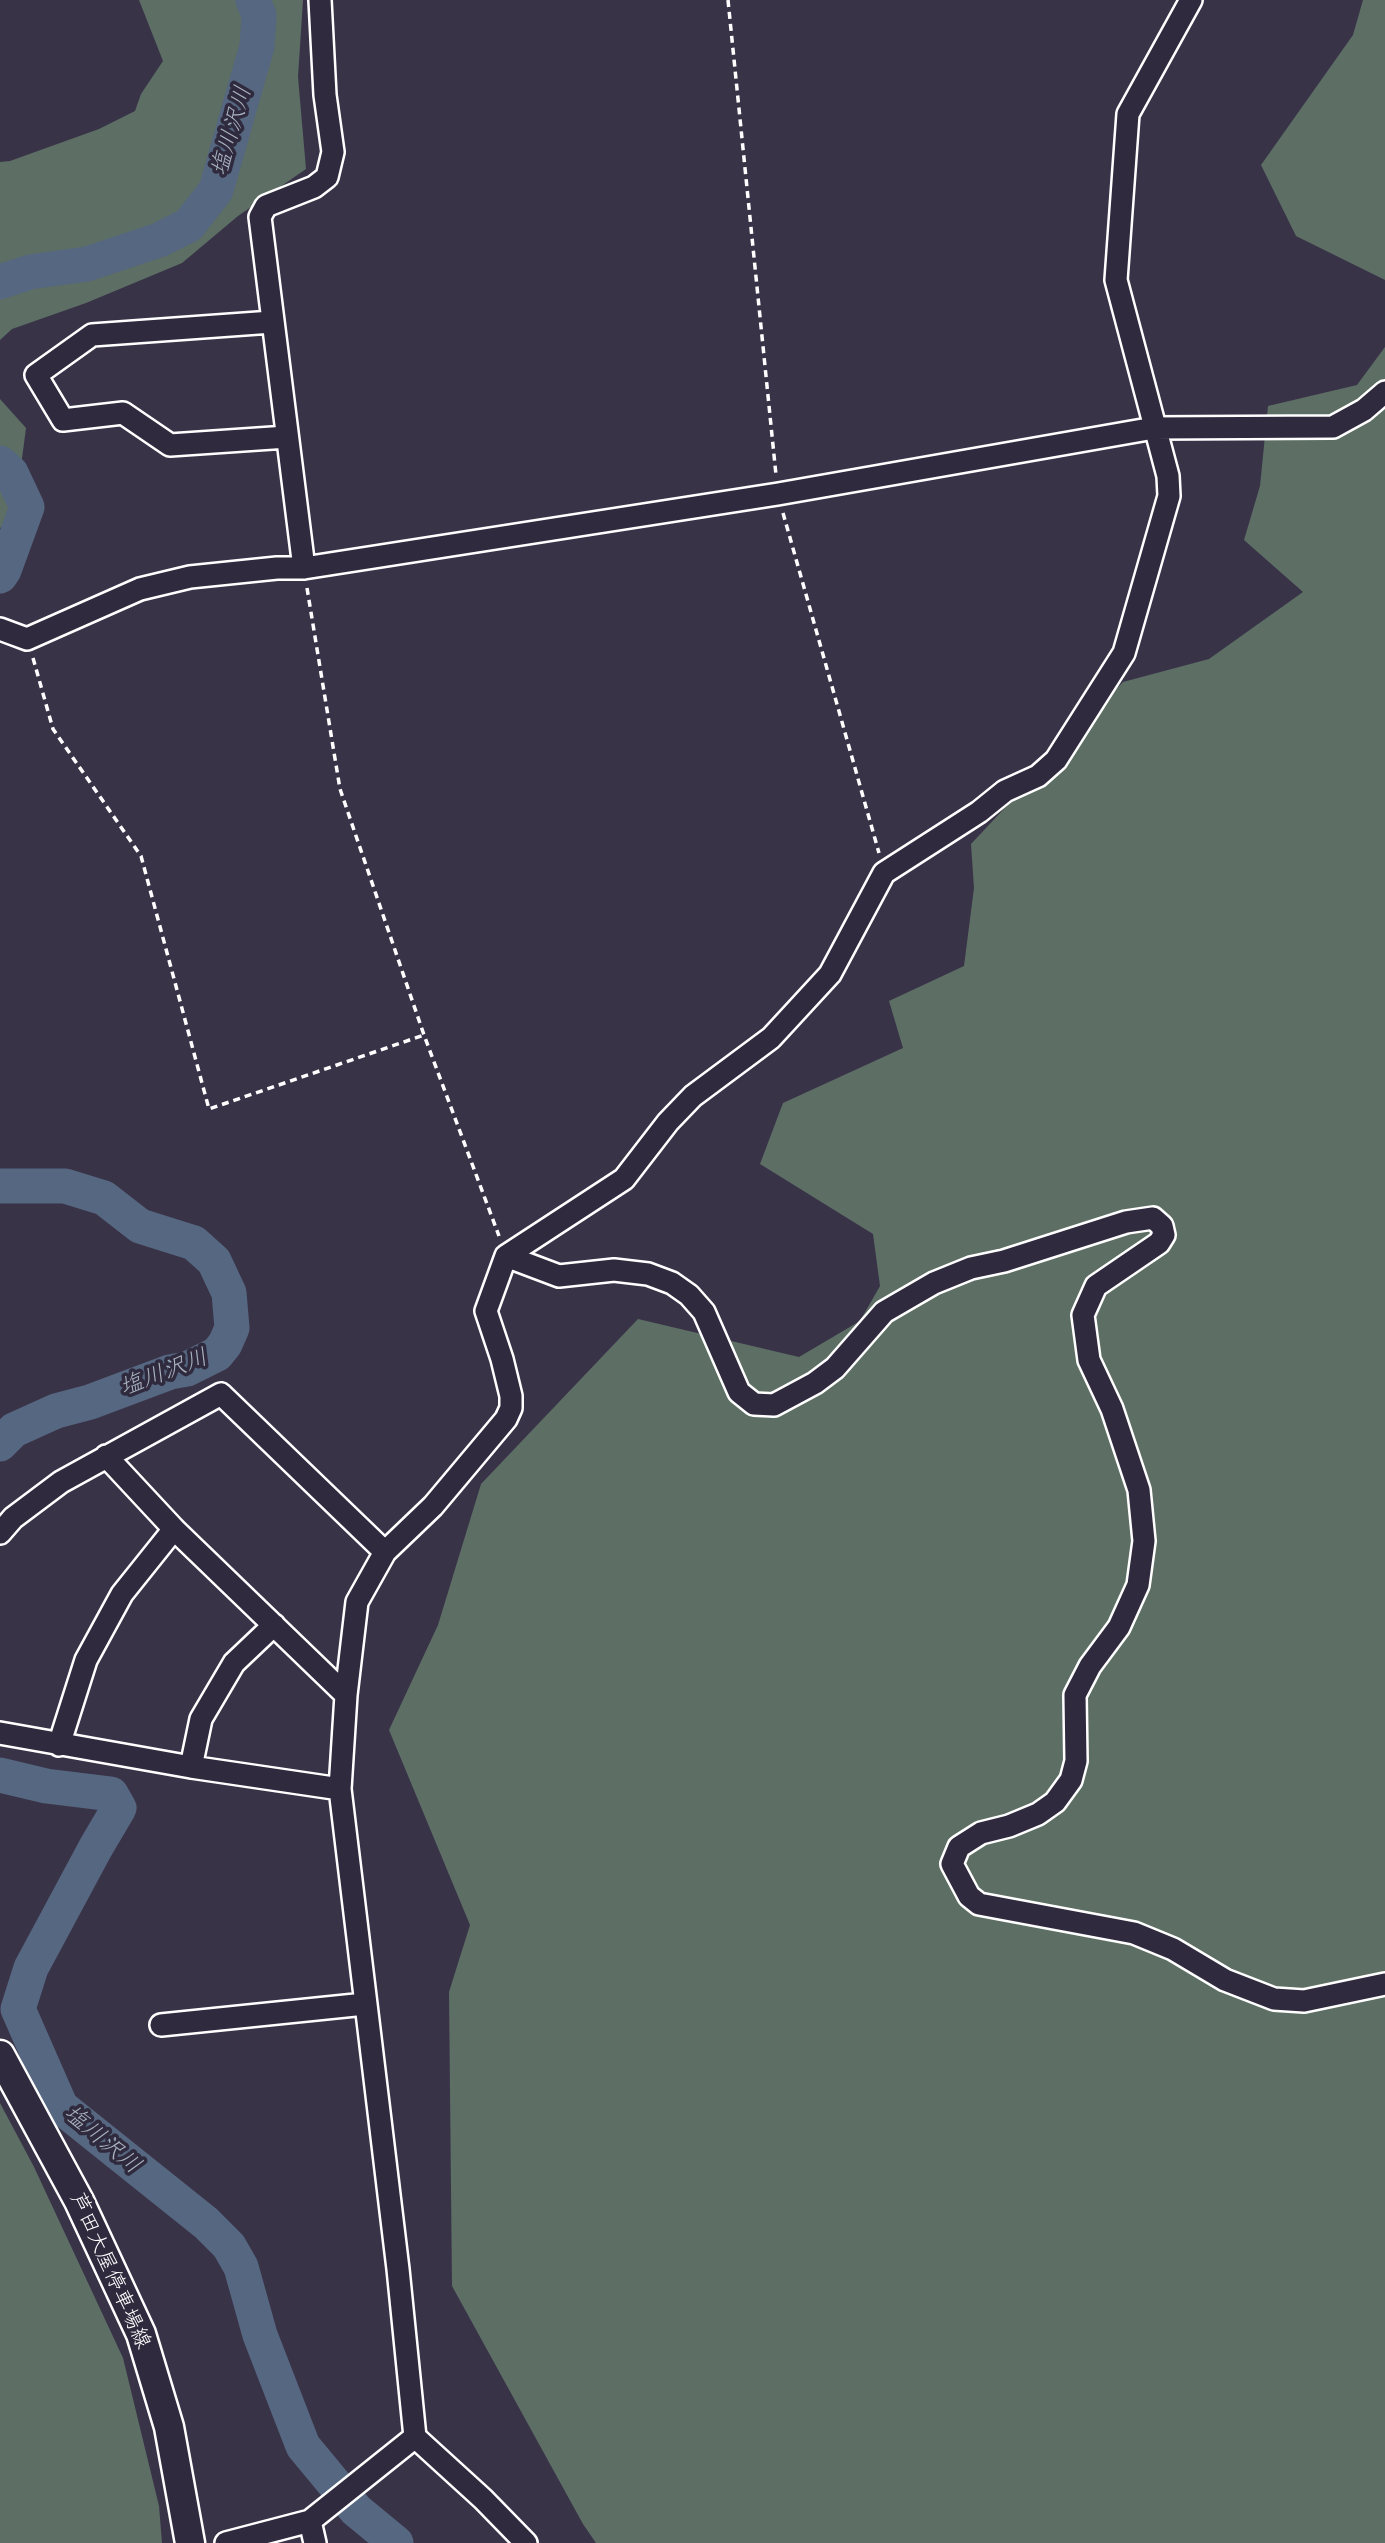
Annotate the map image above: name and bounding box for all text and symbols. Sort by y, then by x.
water label: 塩川沢川 [206,83,258,179]
water label: 塩川沢川 [116,1344,212,1402]
water label: 塩川沢川 [58,2100,146,2180]
street label: 芦田大屋停車場線 [64,2189,156,2353]

